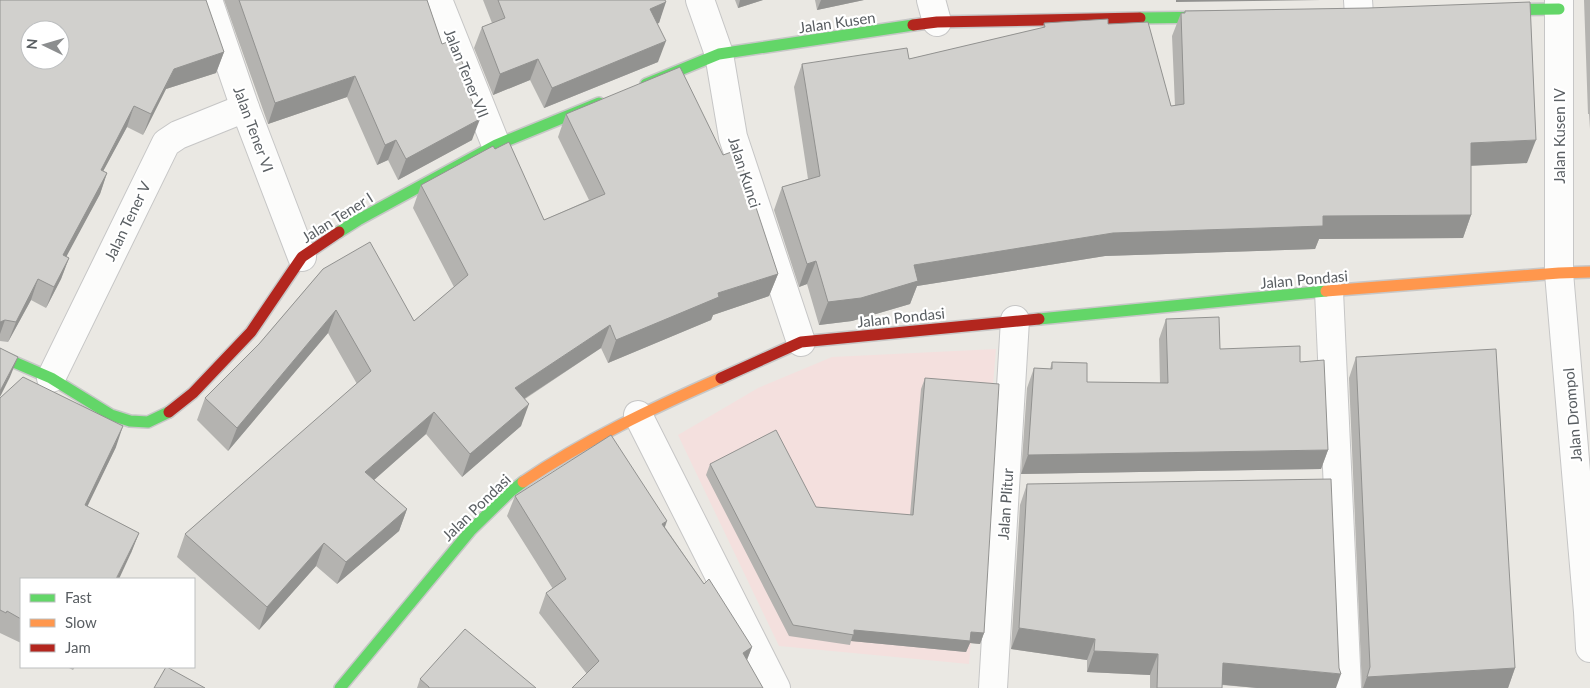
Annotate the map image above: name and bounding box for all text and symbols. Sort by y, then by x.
street label: Jalan Kusen [797,8,877,36]
north arrow [20,20,70,70]
street label: Jalan Tener VII [441,26,493,120]
text: N [23,38,40,50]
street label: Jalan Tener VI [230,83,278,175]
street label: Jalan Kusen IV [1550,87,1568,184]
street label: Jalan Kunci [725,134,765,210]
street label: Jalan Tener V [100,178,154,264]
street label: Jalan Tener I [298,188,376,246]
street label: Jalan Pondasi [1259,266,1349,292]
street label: Jalan Pondasi [856,303,946,331]
street label: Jalan Drompol [1559,367,1585,463]
street label: Jalan Plitur [994,467,1017,541]
street label: Jalan Pondasi [438,470,514,544]
legend [20,578,195,668]
text: Fast [65,588,92,606]
text: Slow [65,613,97,631]
text: Jam [65,638,91,656]

